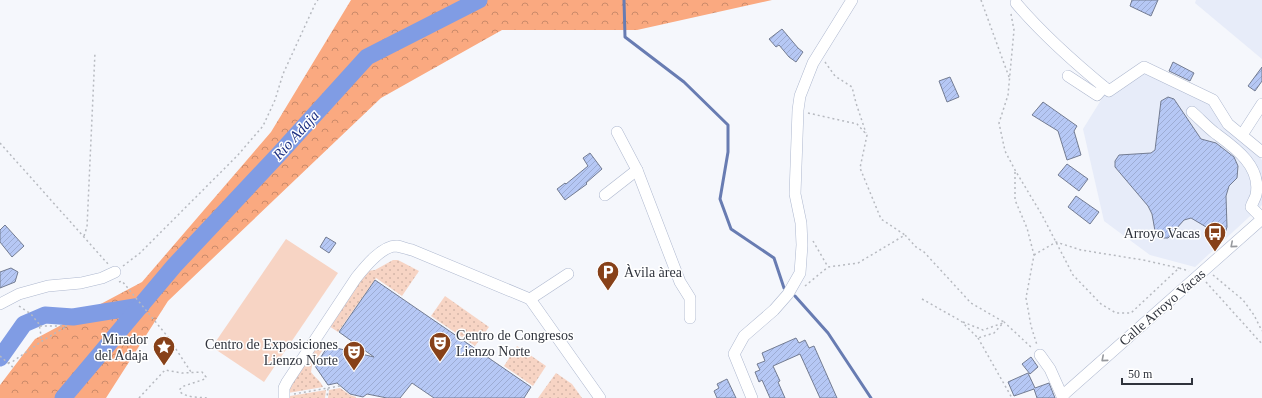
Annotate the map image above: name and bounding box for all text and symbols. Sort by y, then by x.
water label: Río Adaja [269,107,322,163]
bus stop icon: Arroyo Vacas [1202,220,1228,253]
place label: Arroyo Vacas [1124,226,1200,241]
one-way arrow [1230,240,1238,248]
parking icon: Àvila àrea [595,259,621,292]
place label: Àvila àrea [624,264,683,280]
street label: Calle Arroyo Vacas [1116,266,1208,349]
place label: Centro de Congresos Lienzo Norte [456,328,573,359]
theatre icon: Centro de Congresos Lienzo Norte [427,330,453,363]
place label: Mirador del Adaja [95,332,149,363]
place icon: Mirador del Adaja [151,334,177,367]
place label: Centro de Exposiciones Lienzo Norte [205,337,338,368]
theatre icon: Centro de Exposiciones Lienzo Norte [341,339,367,372]
one-way arrow [1101,354,1109,361]
scale bar [1122,360,1192,386]
text: 50 m [1128,367,1153,381]

